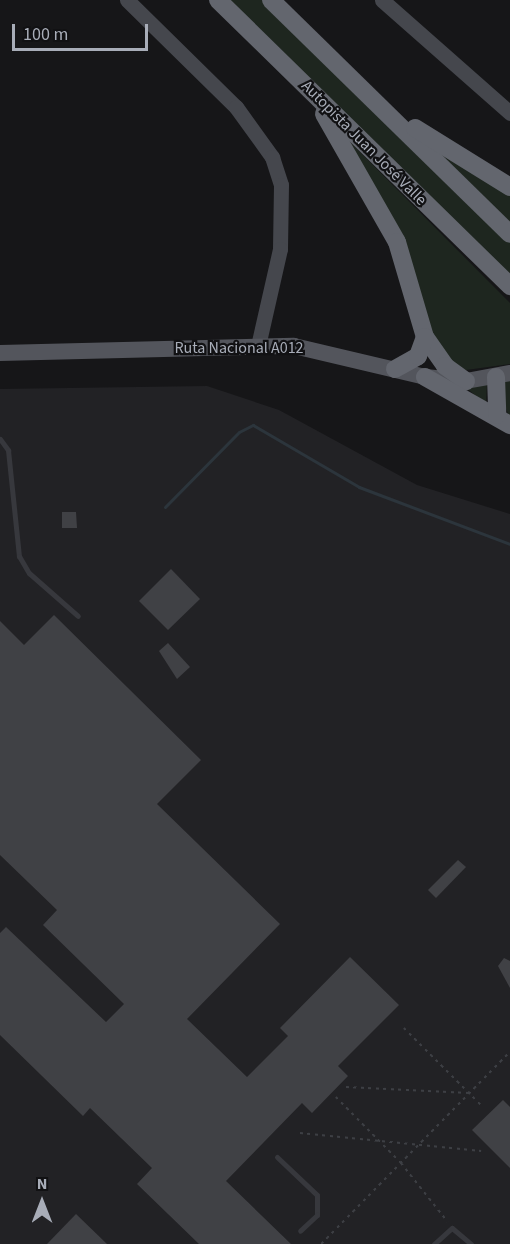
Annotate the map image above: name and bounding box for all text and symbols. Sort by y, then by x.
scale bar [15,12,152,50]
text: 100 m [23,22,68,47]
street label: Autopista Juan José Valle [297,76,431,210]
street label: Ruta Nacional A012 [174,338,304,358]
north arrow [12,1172,72,1232]
text: N [37,1173,47,1195]

